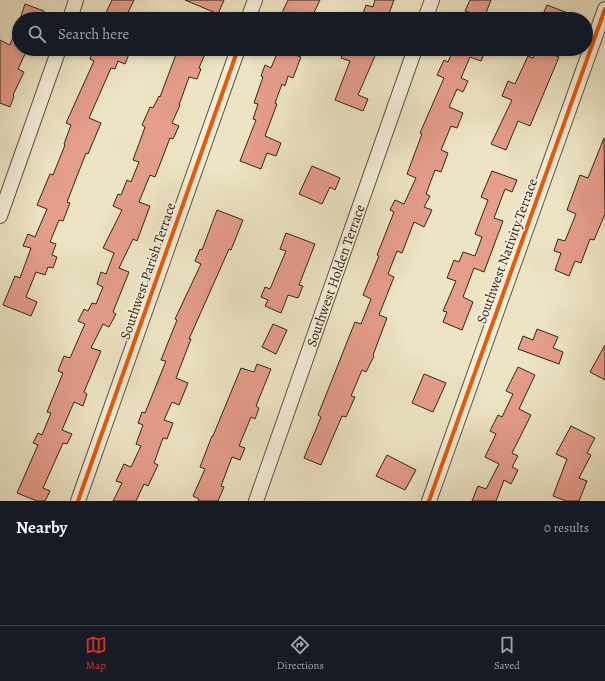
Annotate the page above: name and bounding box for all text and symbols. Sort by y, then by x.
search box [12,12,593,56]
icon: search [26,23,48,45]
text: Search here [58,24,129,44]
street label: Southwest Nativity Terrace [472,176,542,326]
street label: Southwest Parish Terrace [116,200,180,342]
street label: Southwest Holden Terrace [302,202,369,349]
text: Nearby [16,516,67,539]
text: 0 results [544,519,589,536]
tab: Map [85,634,107,673]
tab: Directions [277,634,324,673]
tab: Saved [494,634,520,673]

